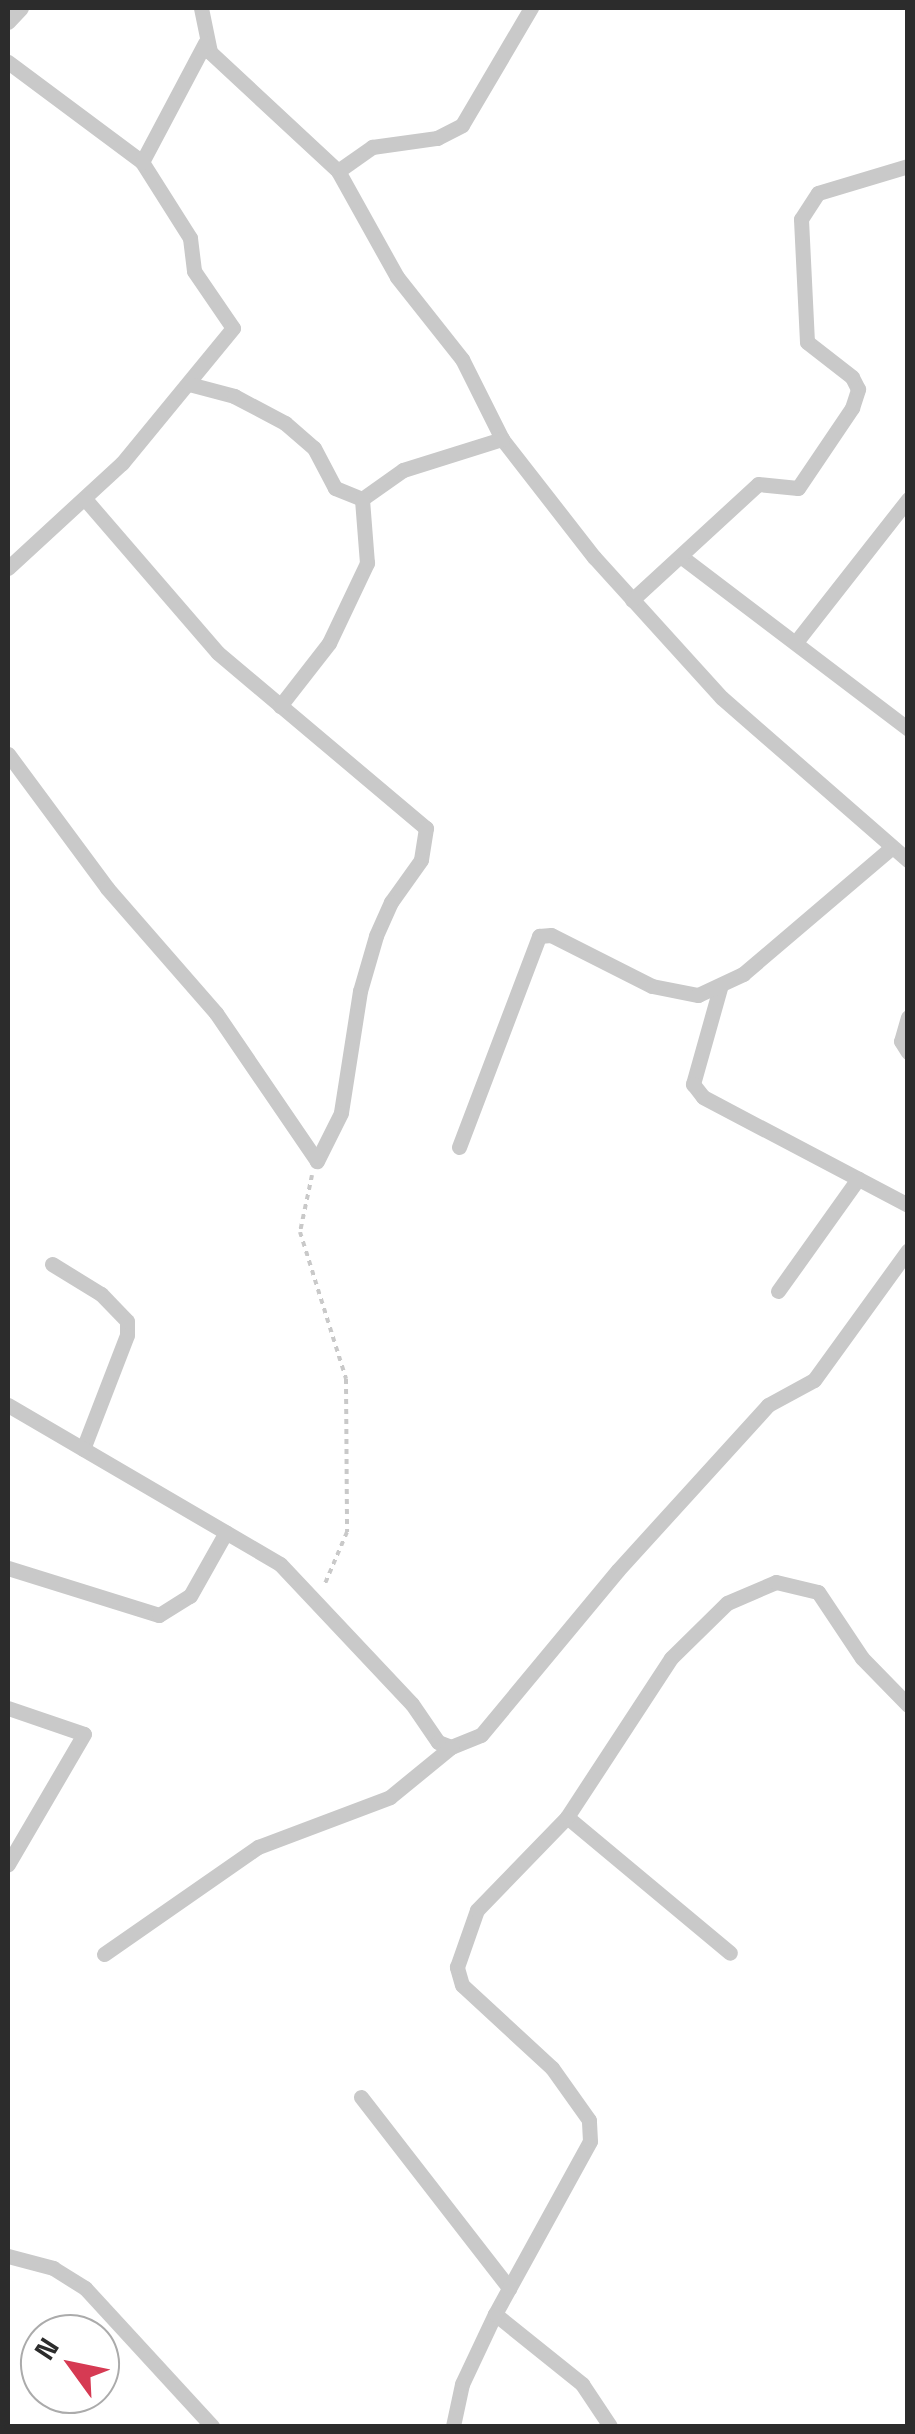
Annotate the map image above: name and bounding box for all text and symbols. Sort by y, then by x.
north arrow [20,2314,120,2414]
text: N [26,2331,67,2366]

